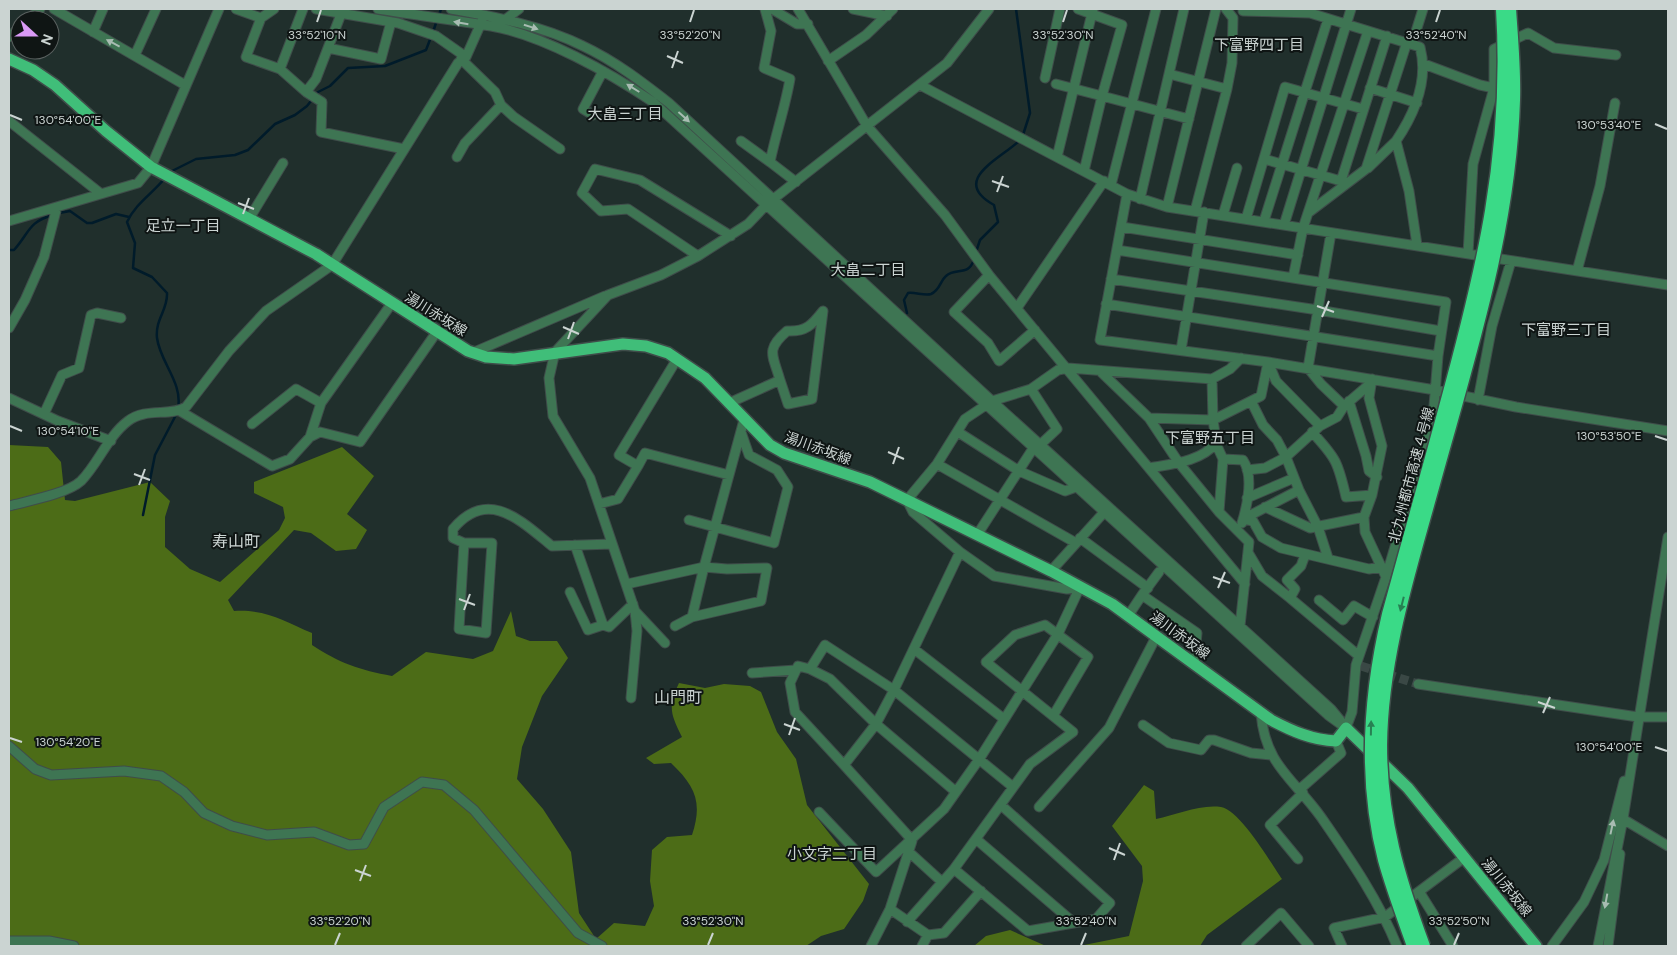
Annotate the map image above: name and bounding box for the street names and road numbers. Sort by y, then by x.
street label: 湯川赤坂線 [402,288,470,340]
street label: 北九州都市高速４号線 [1384,405,1438,545]
street label: 湯川赤坂線 [782,428,854,468]
street label: 湯川赤坂線 [1146,607,1214,663]
street label: 湯川赤坂線 [1478,854,1536,920]

